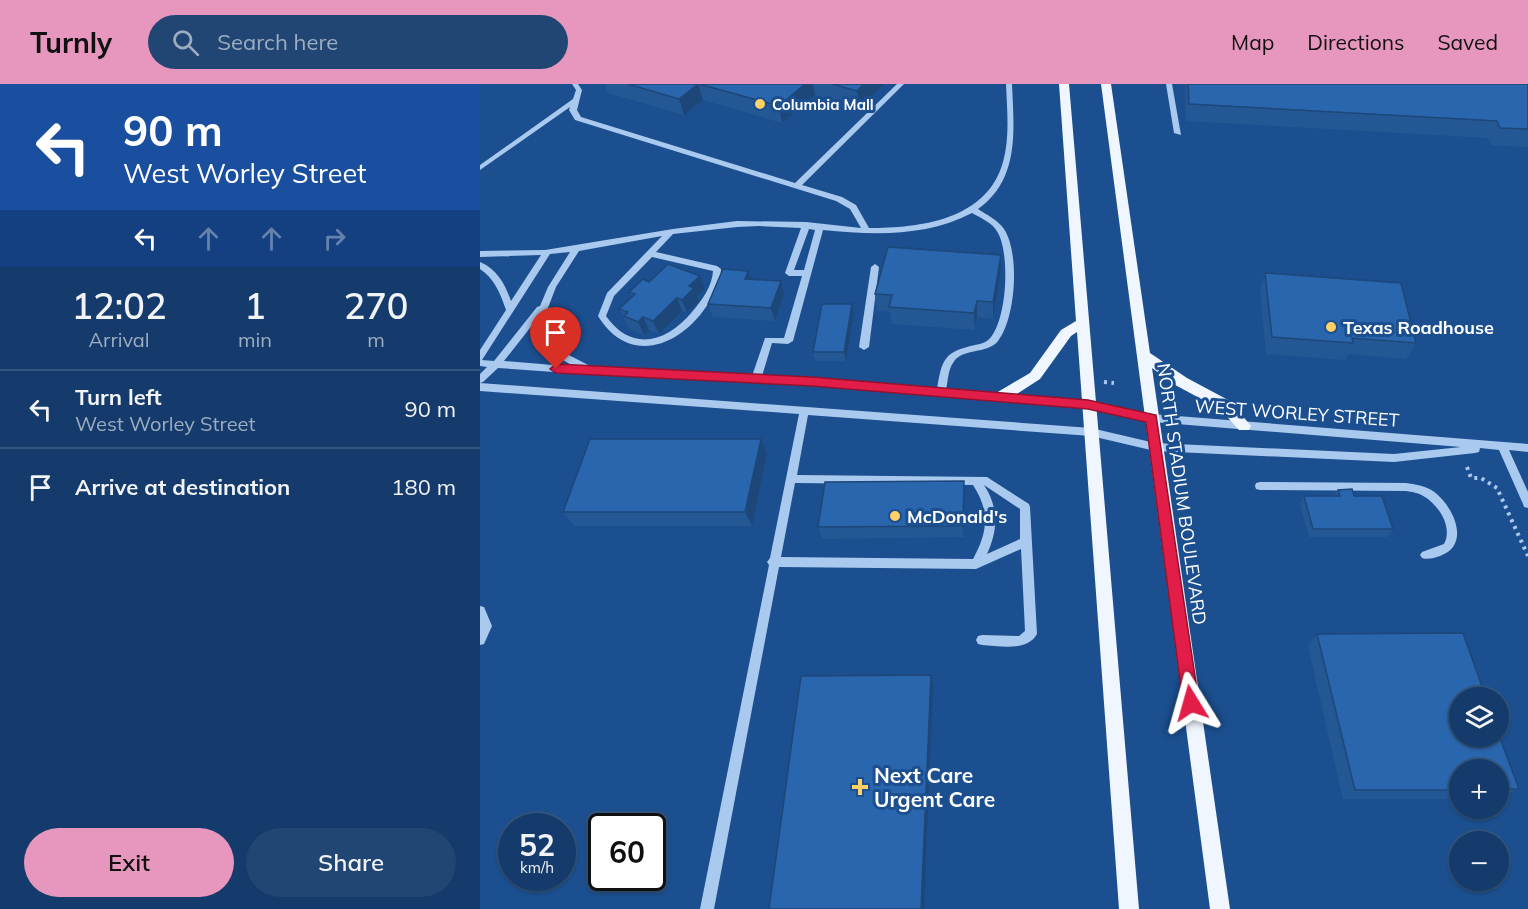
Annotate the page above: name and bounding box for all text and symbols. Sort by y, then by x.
search box [148,15,568,69]
text: Turnly [30,25,112,60]
icon: search [169,26,202,59]
text: Search here [217,28,338,56]
text: Map [1231,29,1274,55]
text: Directions [1307,29,1404,55]
text: Saved [1437,29,1498,55]
place label: Columbia Mall [772,95,874,114]
marker: Columbia Mall [753,97,767,111]
text: 90 m [123,104,223,157]
icon: left [24,108,102,186]
text: West Worley Street [123,156,367,190]
icon: left [129,222,162,255]
icon: ahead [192,222,225,255]
icon: ahead [255,222,288,255]
icon: right [318,222,351,255]
text: 12:02 [72,283,166,328]
text: 1 [244,283,266,328]
text: 270 [344,283,408,328]
pin [530,307,581,369]
icon: arrive [539,316,572,349]
place label: Texas Roadhouse [1343,316,1494,339]
marker: Texas Roadhouse [1324,320,1338,334]
text: Arrival [88,327,150,352]
text: min [238,327,272,352]
text: m [367,327,385,352]
street label: NORTH STADIUM BOULEVARD [1152,362,1212,626]
text: Turn left [75,383,162,411]
icon: left [24,393,57,426]
street label: WEST WORLEY STREET [1194,394,1400,432]
text: 90 m [405,395,456,423]
text: West Worley Street [75,411,255,436]
icon: arrive [24,471,57,504]
text: Arrive at destination [75,473,290,501]
text: 180 m [391,473,456,501]
place label: McDonald's [907,505,1007,528]
marker: McDonald's [888,509,902,523]
position arrow [1159,671,1223,735]
map controls [1449,687,1509,891]
button: layers [1449,687,1509,747]
button: + [1449,759,1509,819]
place label: Next Care Urgent Care [874,762,995,812]
marker: Next Care Urgent Care [851,778,869,796]
speed limit sign: 60 [588,813,666,891]
text: 52 [519,826,555,864]
button: Exit [24,828,234,897]
button: Share [246,828,456,897]
button: − [1449,831,1509,891]
text: km/h [520,858,554,877]

